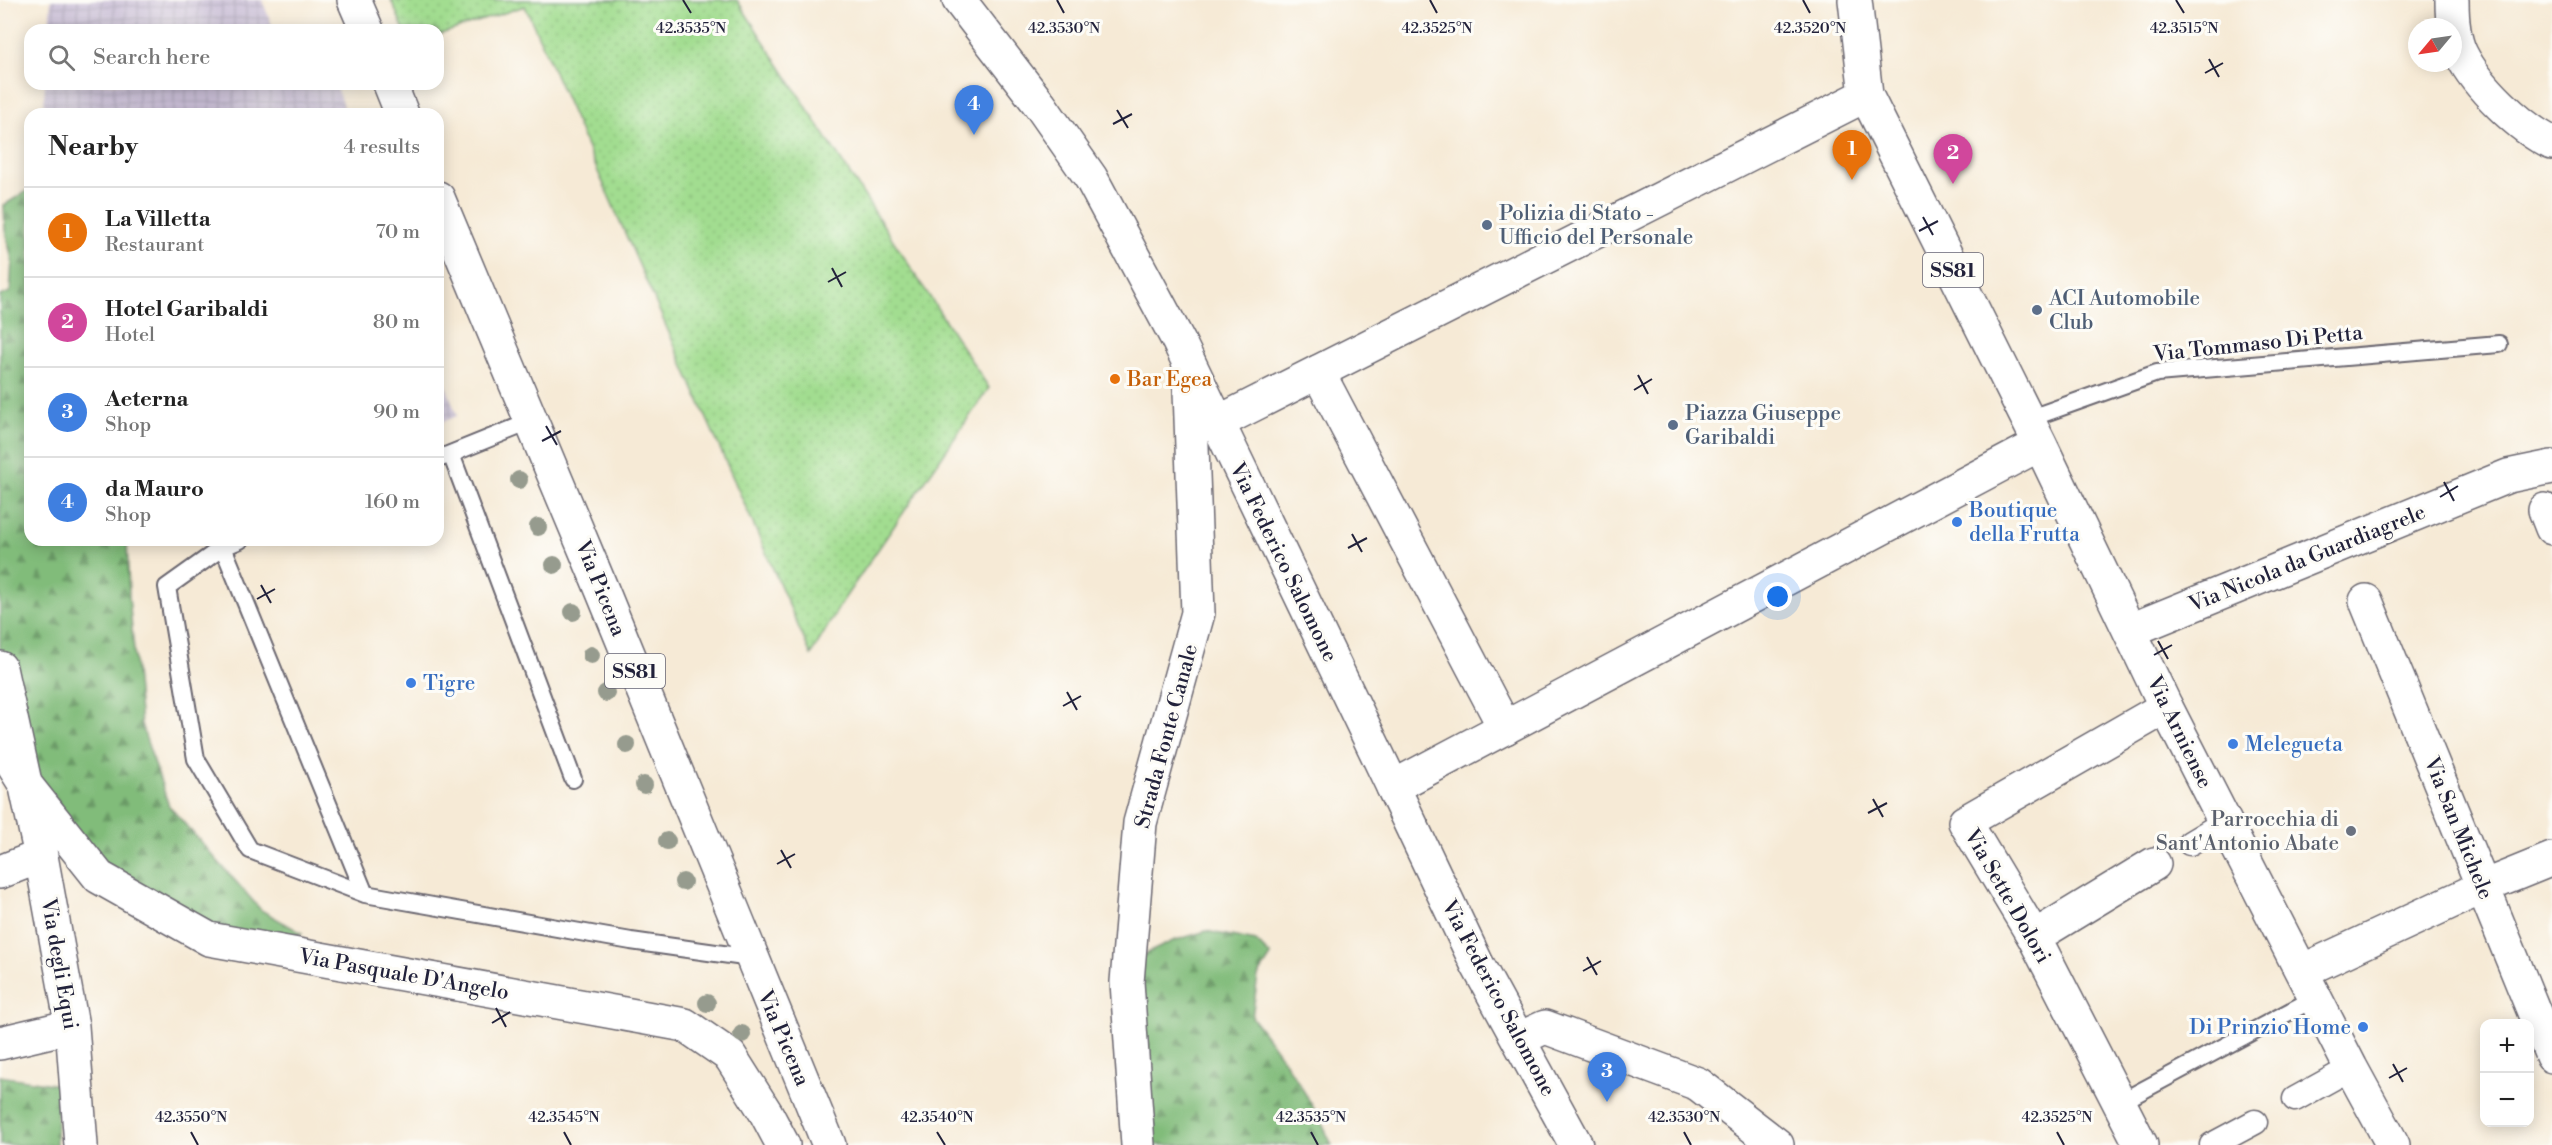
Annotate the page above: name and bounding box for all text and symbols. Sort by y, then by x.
north arrow [2408,18,2462,72]
text: 42.3535°N [656,19,726,38]
text: 42.3530°N [1028,19,1100,38]
text: 42.3525°N [1402,19,1472,38]
text: 42.3520°N [1774,19,1846,38]
text: 42.3515°N [2150,19,2218,38]
search box [24,24,444,90]
icon: search [45,41,78,74]
text: Search here [93,44,210,71]
pin: 4 [954,86,994,135]
pin: 1 [1832,130,1872,180]
text: Nearby [48,131,138,163]
pin: 2 [1934,134,1972,184]
text: 4 results [343,135,420,160]
place label: Polizia di Stato - Ufficio del Personale [1499,201,1693,251]
text: La Villetta [105,206,211,233]
marker: Polizia di Stato - Ufficio del Personale [1480,218,1494,232]
text: 1 [63,220,72,245]
text: 70 m [376,220,420,245]
text: Restaurant [105,233,204,258]
road number: SS81 [1923,253,1983,287]
place label: ACI Automobile Club [2048,286,2200,336]
text: Hotel Garibaldi [105,296,268,323]
marker: ACI Automobile Club [2030,303,2044,317]
text: 2 [61,310,74,335]
text: 80 m [373,310,420,335]
street label: Via Tommaso Di Petta [2151,320,2364,368]
text: Hotel [105,323,155,348]
place label: Bar Egea [1126,367,1213,393]
marker: Bar Egea [1108,372,1122,386]
text: Aeterna [105,386,188,413]
text: 3 [61,400,74,425]
text: 90 m [373,400,420,425]
place label: Piazza Giuseppe Garibaldi [1685,401,1841,451]
text: Shop [105,413,151,438]
marker: Piazza Giuseppe Garibaldi [1666,418,1680,432]
street label: Via Federico Salomone [1223,458,1343,666]
text: da Mauro [105,476,204,503]
text: 4 [61,490,74,515]
text: 160 m [365,490,420,515]
place label: Boutique della Frutta [1968,498,2080,548]
street label: Via Nicola da Guardiagrele [2184,500,2429,619]
text: Shop [105,503,151,528]
marker: Boutique della Frutta [1950,515,1964,529]
street label: Via Picena [569,536,631,641]
your location [1763,582,1792,611]
street label: Strada Fonte Canale [1130,641,1204,831]
road number: SS81 [605,654,665,688]
place label: Tigre [423,671,475,697]
street label: Via Arniense [2140,671,2218,793]
marker: Tigre [404,676,418,690]
place label: Melegueta [2245,732,2343,758]
marker: Melegueta [2226,737,2240,751]
street label: Via San Michele [2417,753,2498,903]
place label: Parrocchia di Sant'Antonio Abate [2156,807,2339,857]
street label: Via Sette Dolori [1958,824,2056,968]
marker: Parrocchia di Sant'Antonio Abate [2344,824,2358,838]
street label: Via degli Equi [34,895,83,1032]
street label: Via Federico Salomone [1435,895,1561,1101]
street label: Via Pasquale D'Angelo [296,944,511,1006]
street label: Via Picena [751,986,815,1090]
place label: Di Prinzio Home [2189,1015,2351,1041]
map controls [2480,1019,2534,1127]
button: + [2480,1019,2534,1073]
marker: Di Prinzio Home [2356,1020,2370,1034]
pin: 3 [1588,1052,1626,1102]
button: − [2480,1073,2534,1127]
text: 42.3550°N [155,1108,227,1127]
text: 42.3545°N [528,1108,600,1127]
text: 42.3540°N [900,1108,974,1127]
text: 42.3535°N [1276,1108,1346,1127]
text: 42.3530°N [1648,1108,1720,1127]
text: 42.3525°N [2022,1108,2092,1127]

